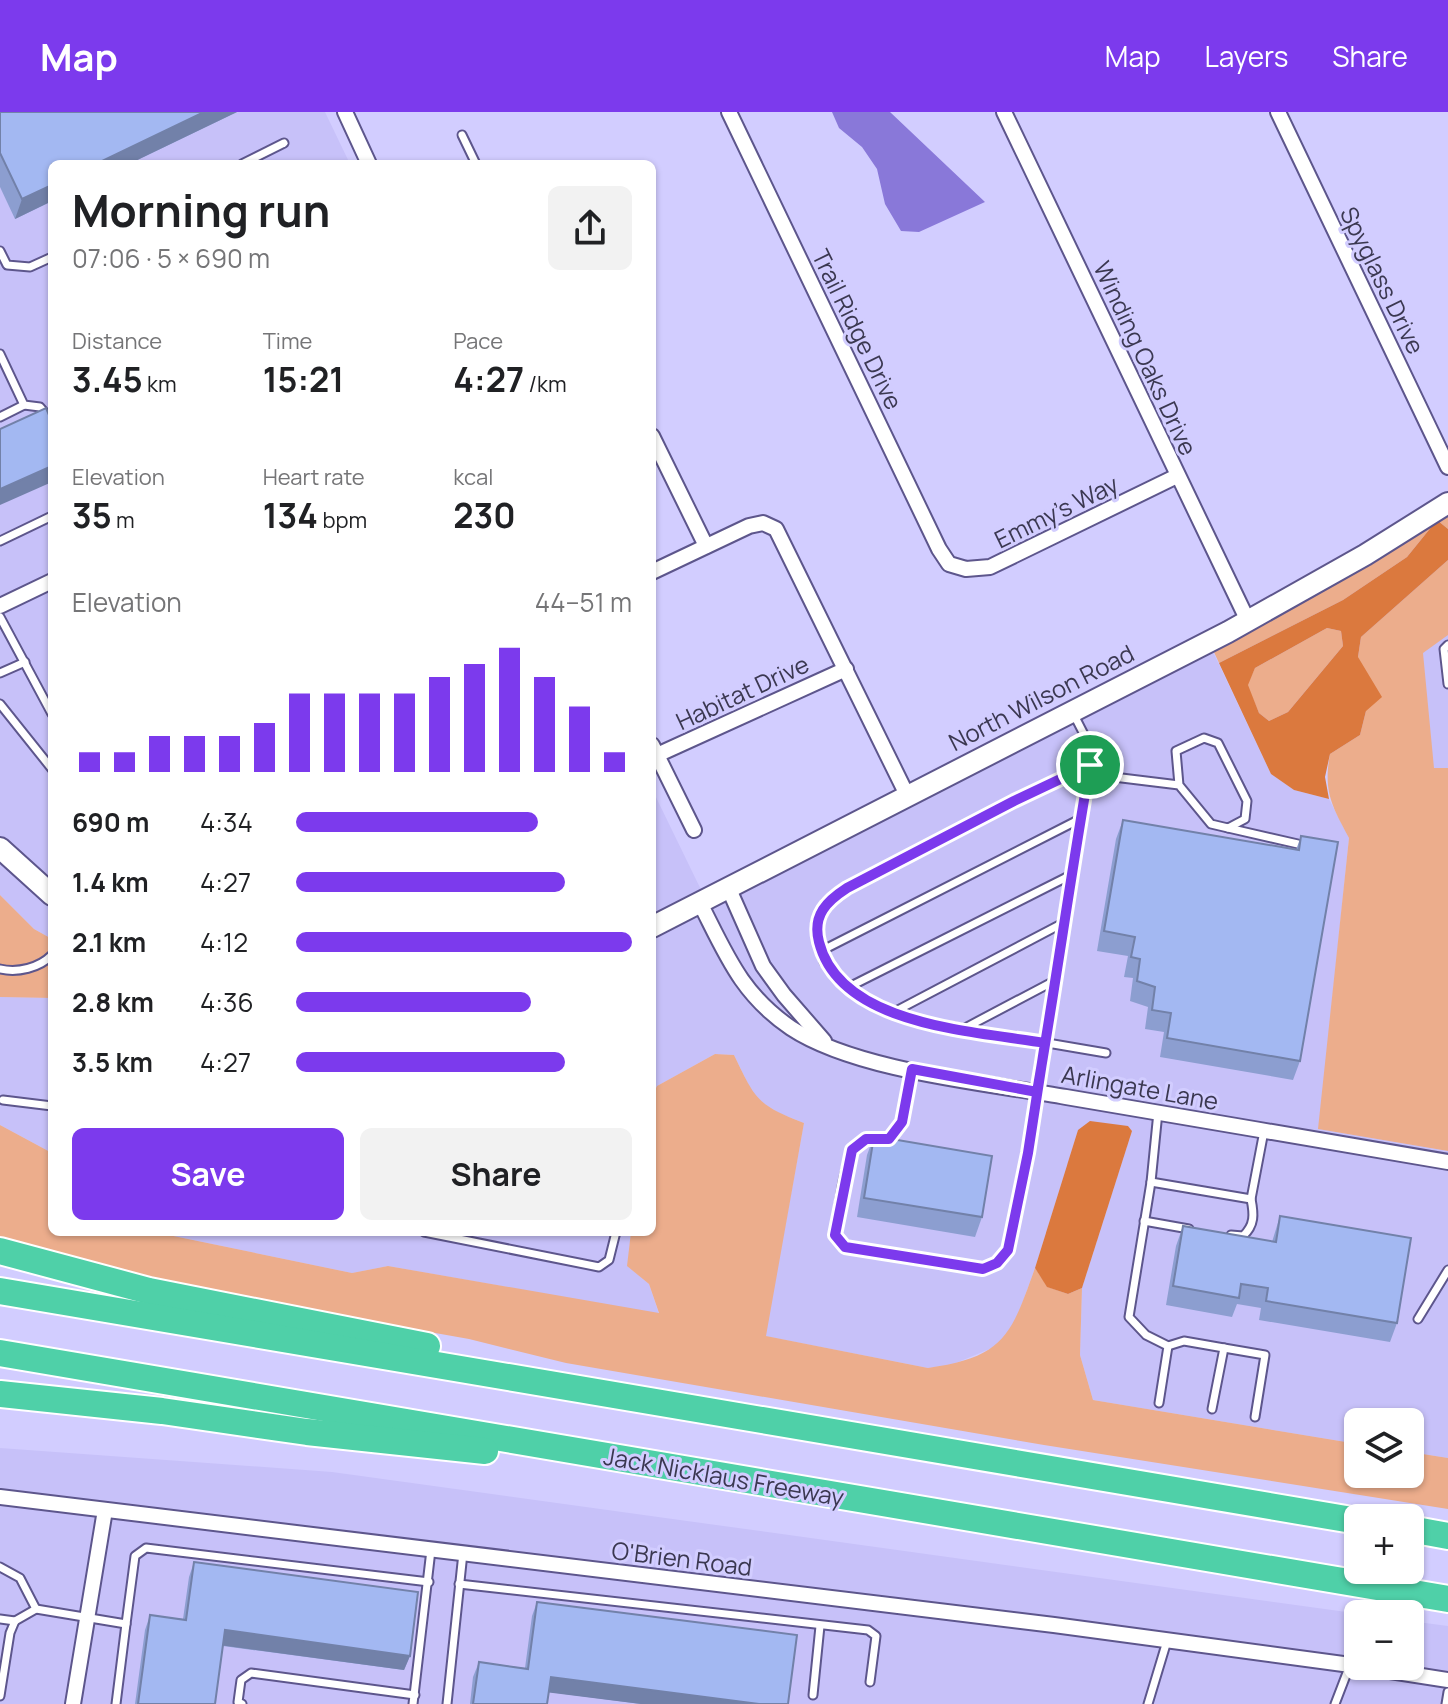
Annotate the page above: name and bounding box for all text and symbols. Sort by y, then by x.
text: Map [40,30,118,82]
text: Map [1105,37,1161,75]
text: Layers [1205,37,1288,75]
text: Share [1332,37,1408,75]
text: Morning run [72,180,330,240]
button: share [548,186,632,270]
street label: Spyglass Drive [1333,201,1433,359]
text: 07:06 · 5 × 690 m [72,240,270,276]
street label: Trail Ridge Drive [805,243,911,415]
street label: Winding Oaks Drive [1087,256,1205,460]
text: Distance [72,326,162,356]
text: Time [263,326,312,356]
text: Pace [453,326,503,356]
text: 3.45 [72,356,143,402]
text: 15:21 [263,356,344,402]
text: 4:27 [453,356,524,402]
text: km [143,369,177,399]
text: /km [524,369,567,399]
text: Elevation [72,462,165,492]
text: Heart rate [263,462,365,492]
text: kcal [453,462,493,492]
street label: Emmy's Way [989,467,1124,555]
text: 35 [72,492,112,538]
text: 134 [263,492,318,538]
text: 230 [453,492,516,538]
text: m [112,505,135,535]
text: bpm [318,505,367,535]
text: Elevation [72,584,182,620]
text: 44–51 m [535,584,632,620]
street label: North Wilson Road [943,636,1139,758]
street label: Habitat Drive [670,647,814,737]
pin [1056,731,1124,799]
icon: arrive [1068,743,1112,787]
text: 690 m [72,804,149,840]
text: 4:34 [200,804,253,840]
text: 1.4 km [72,864,149,900]
text: 4:27 [200,864,251,900]
text: 2.1 km [72,924,146,960]
text: 4:12 [200,924,248,960]
text: 2.8 km [72,984,154,1020]
text: 4:36 [200,984,254,1020]
text: 3.5 km [72,1044,153,1080]
text: 4:27 [200,1044,251,1080]
street label: Arlingate Lane [1059,1057,1221,1117]
button: Save [72,1128,344,1220]
button: Share [360,1128,632,1220]
map controls [1344,1408,1424,1680]
button: layers [1344,1408,1424,1488]
street label: Jack Nicklaus Freeway [601,1439,847,1513]
button: + [1344,1504,1424,1584]
street label: O'Brien Road [610,1533,754,1583]
button: − [1344,1600,1424,1680]

